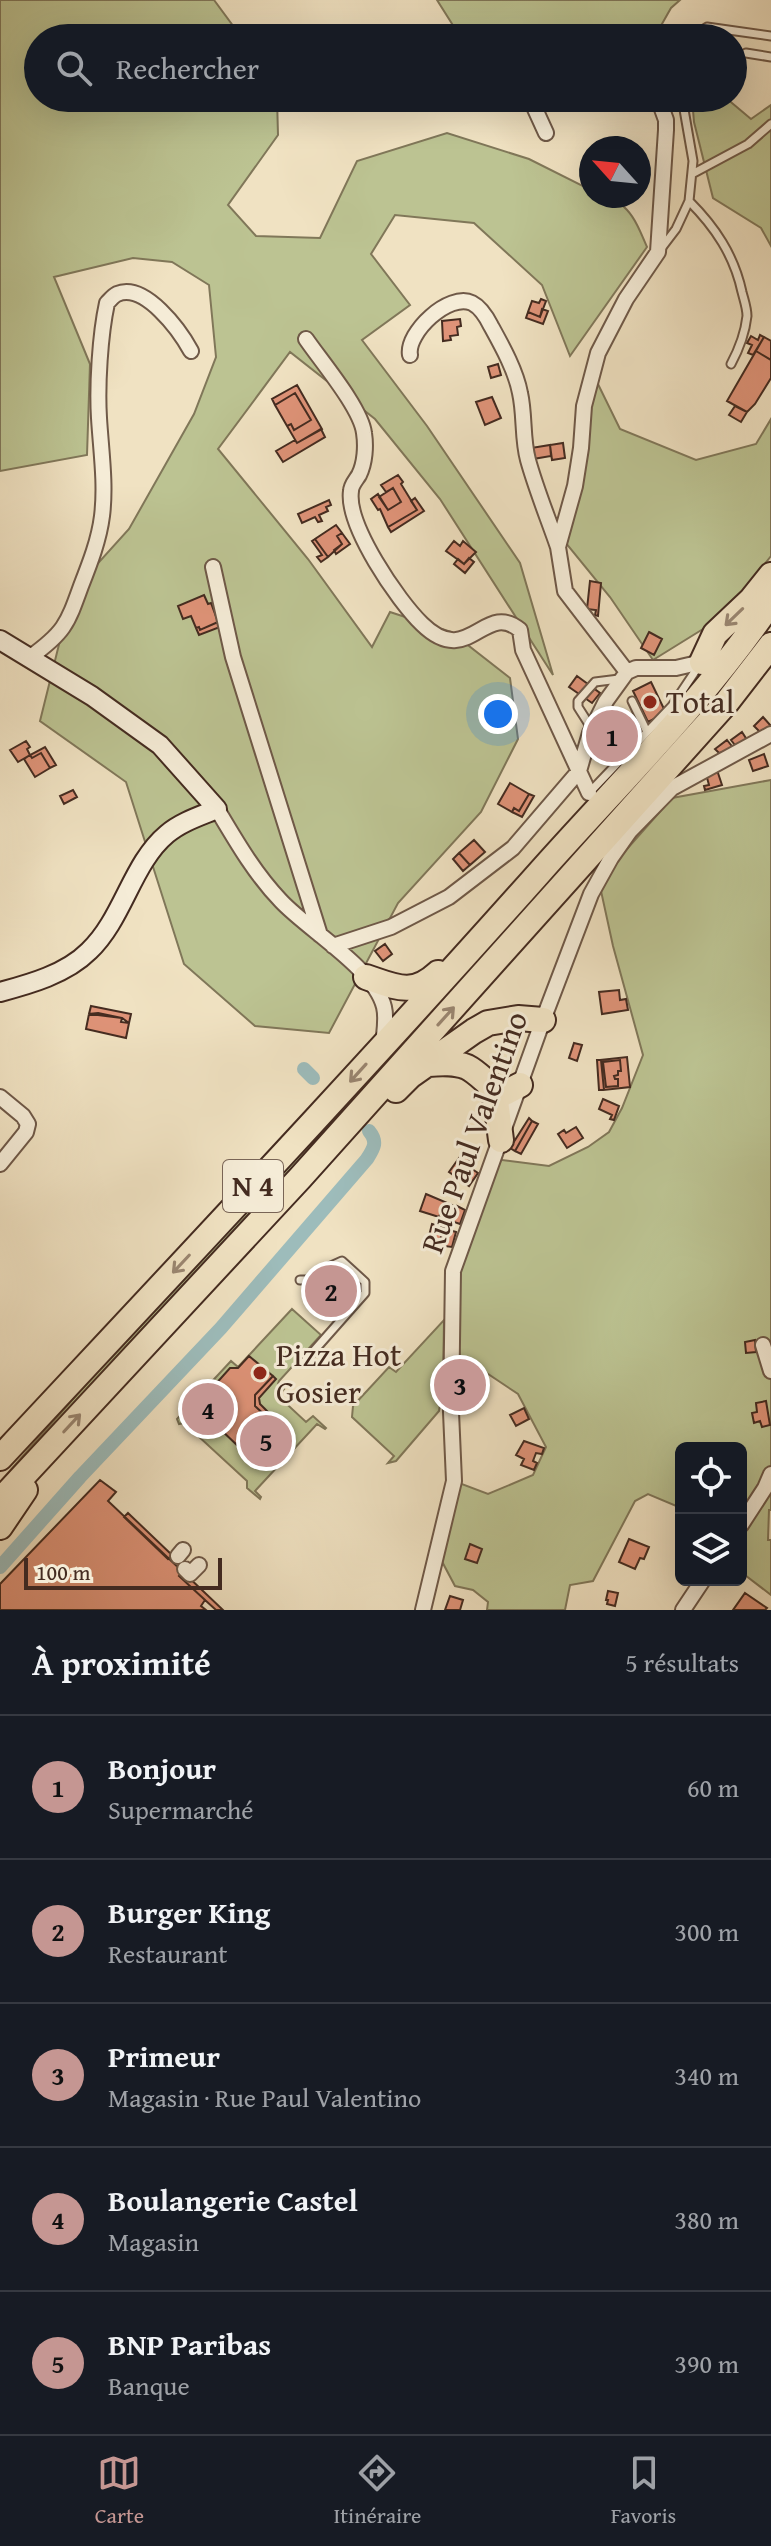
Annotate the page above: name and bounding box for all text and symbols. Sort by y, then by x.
search box [24,24,747,112]
icon: search [52,46,96,90]
text: Rechercher [116,46,259,90]
north arrow [579,136,651,208]
one-way arrow [724,607,744,626]
place label: Total [666,678,734,725]
marker: Total [641,693,659,711]
your location [478,694,518,734]
pin: 1 [586,706,638,766]
street label: Rue Paul Valentino [408,1004,539,1259]
one-way arrow [436,1006,455,1026]
one-way arrow [349,1062,367,1082]
road number: N 4 [223,1160,283,1212]
one-way arrow [173,1253,191,1273]
pin: 2 [305,1261,357,1321]
place label: Pizza Hot Gosier [276,1331,401,1415]
pin: 3 [434,1355,486,1415]
marker: Pizza Hot Gosier [251,1364,269,1382]
pin: 4 [182,1379,234,1439]
pin: 5 [240,1411,292,1471]
one-way arrow [62,1413,81,1433]
map controls [675,1442,747,1586]
button: locate [675,1442,747,1514]
button: layers [675,1514,747,1586]
scale bar [24,1554,222,1590]
text: 100 m [36,1556,91,1588]
text: À proximité [32,1638,211,1687]
text: 5 résultats [625,1643,739,1682]
text: Bonjour [108,1746,216,1790]
text: 1 [51,1768,65,1807]
text: 60 m [687,1768,739,1807]
text: Supermarché [108,1790,254,1829]
text: Burger King [108,1890,270,1934]
text: 2 [51,1912,65,1951]
text: 300 m [674,1912,739,1951]
text: Restaurant [108,1934,228,1973]
text: Primeur [108,2034,220,2078]
text: 3 [51,2056,65,2095]
text: 340 m [674,2056,739,2095]
text: Magasin · Rue Paul Valentino [108,2078,421,2117]
text: Boulangerie Castel [108,2178,358,2222]
text: 4 [51,2200,65,2239]
text: 380 m [674,2200,739,2239]
text: Magasin [108,2222,199,2261]
text: BNP Paribas [108,2322,271,2366]
text: 5 [51,2344,65,2383]
text: 390 m [674,2344,739,2383]
text: Banque [108,2366,190,2405]
tab: Carte [95,2451,144,2531]
tab: Itinéraire [333,2451,421,2531]
tab: Favoris [611,2451,676,2531]

